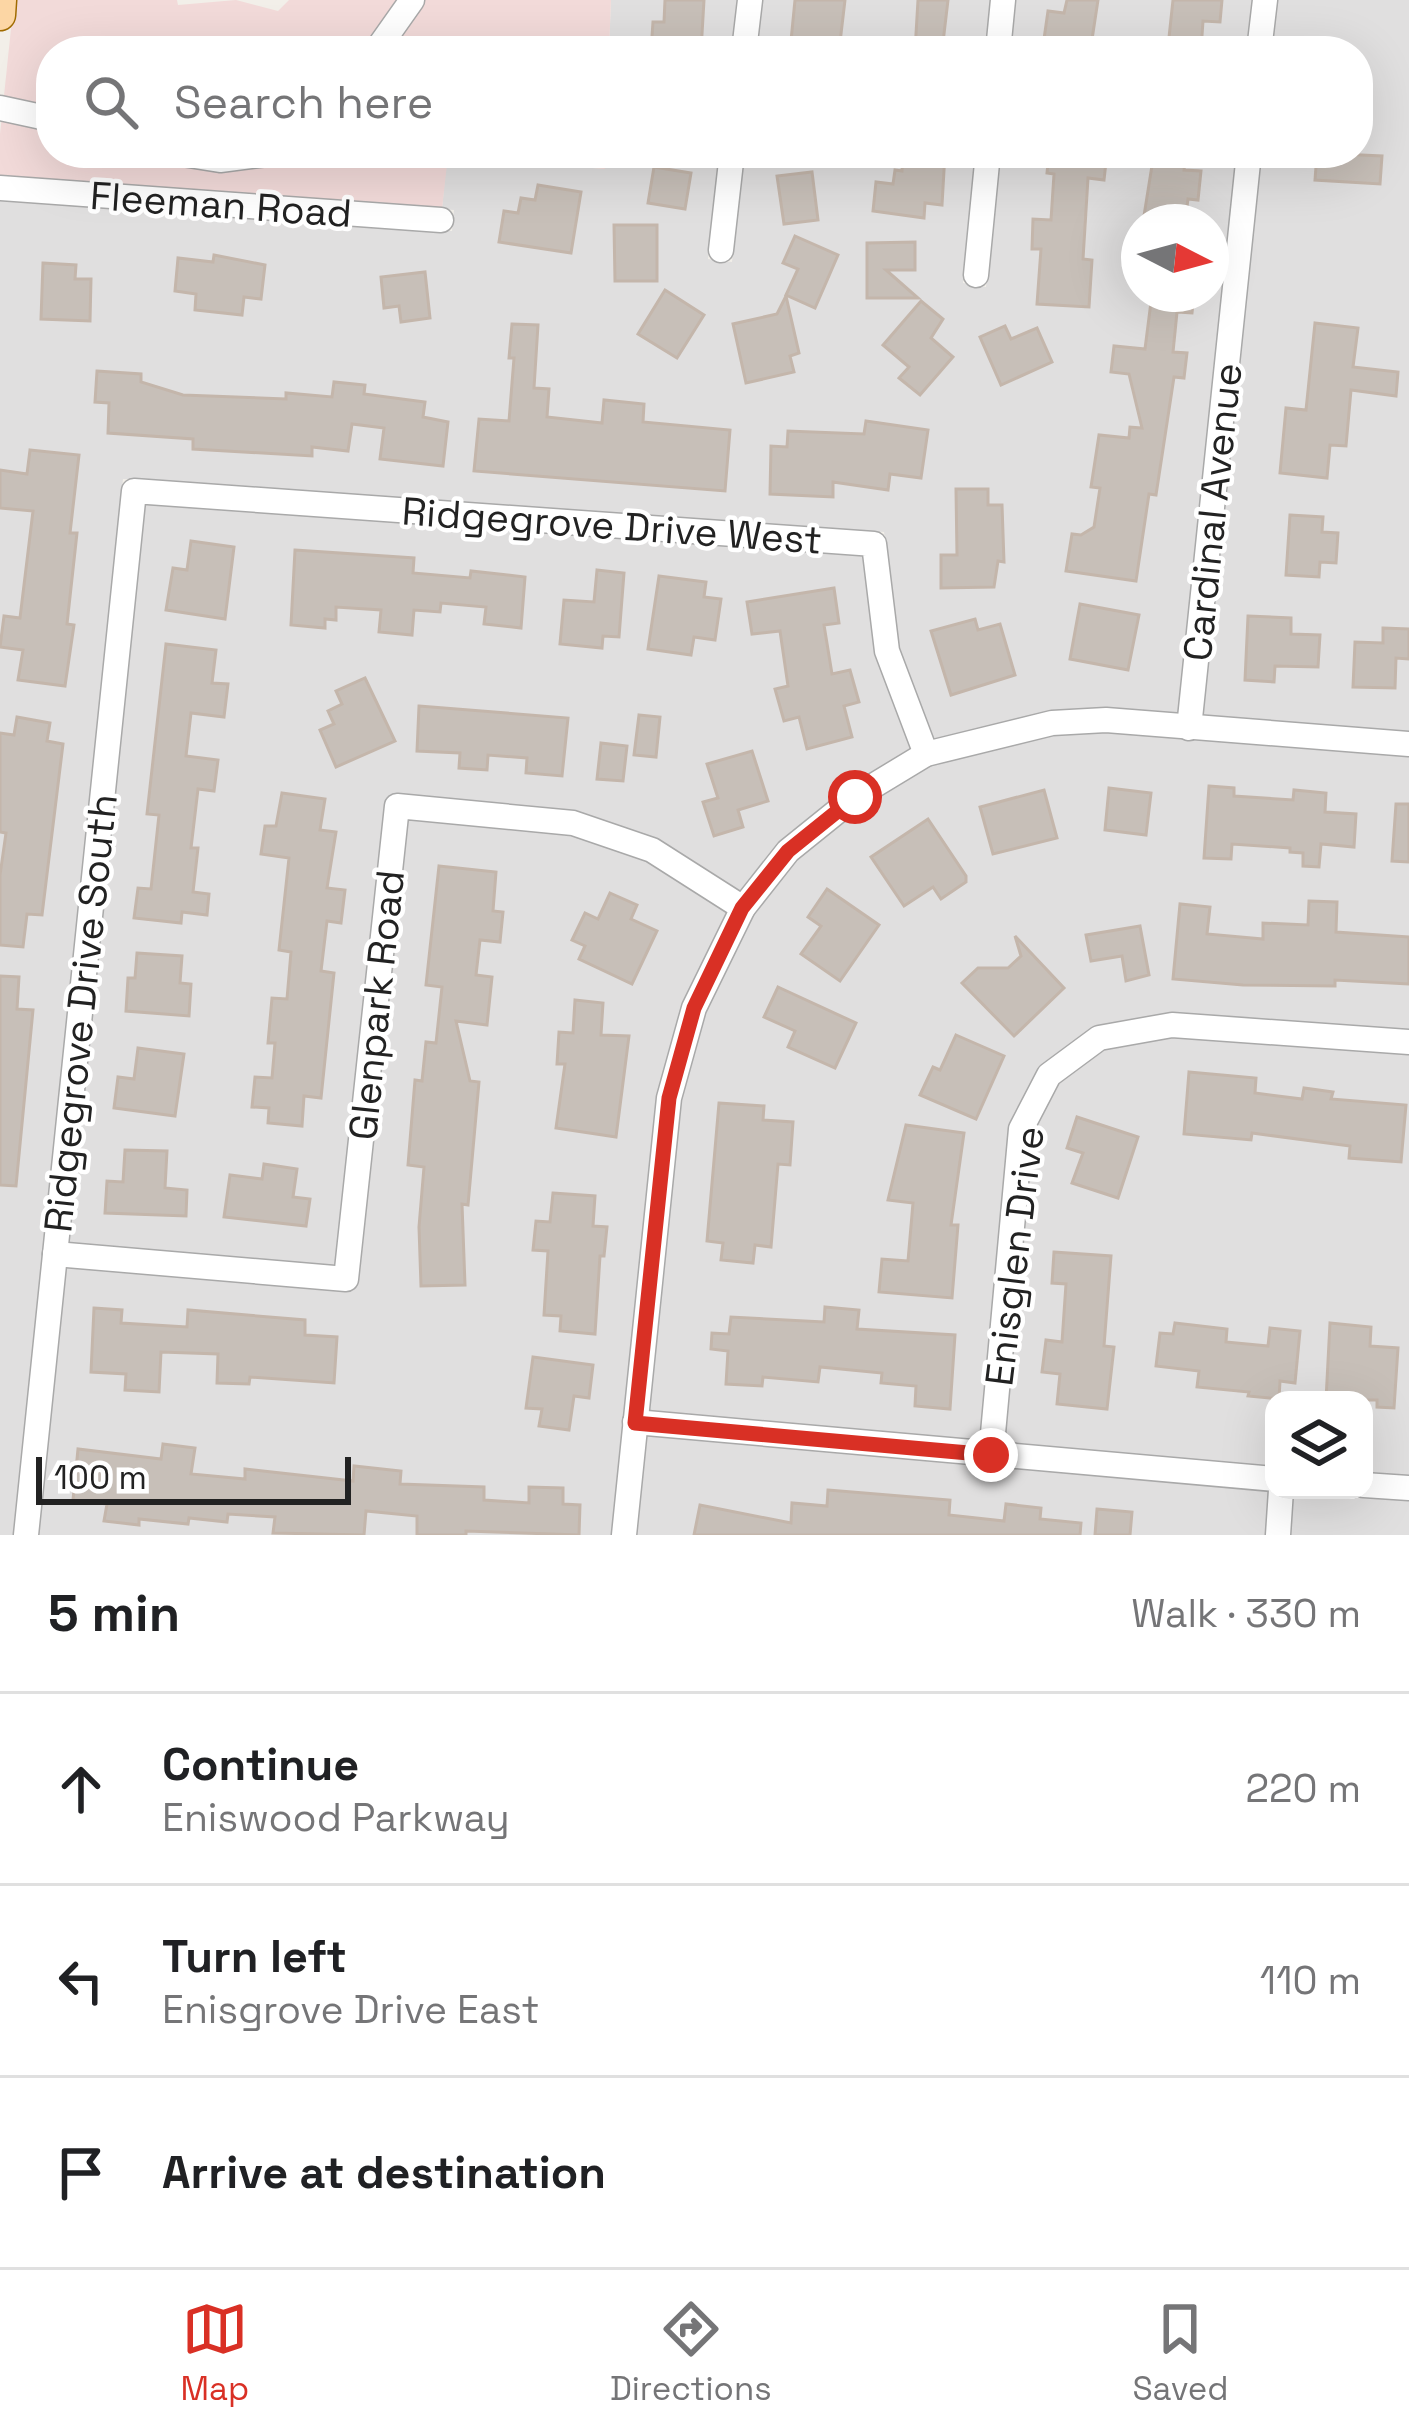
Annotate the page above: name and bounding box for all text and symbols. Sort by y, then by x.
search box [36,36,1373,168]
icon: search [78,69,144,135]
text: Search here [174,74,433,131]
street label: Fleeman Road [88,171,354,238]
north arrow [1121,204,1229,312]
street label: Cardinal Avenue [1172,361,1253,663]
street label: Ridgegrove Drive West [400,486,824,565]
route start [828,770,882,824]
street label: Ridgegrove Drive South [33,792,128,1235]
street label: Glenpark Road [338,868,415,1143]
street label: Enisglen Drive [974,1124,1055,1389]
map controls [1265,1391,1373,1499]
button: layers [1265,1391,1373,1499]
route end [964,1428,1018,1482]
scale bar [36,1451,351,1504]
text: 100 m [54,1457,147,1499]
text: 5 min [48,1581,180,1646]
text: Walk · 330 m [1131,1589,1361,1638]
text: Continue [162,1736,359,1793]
icon: ahead [48,1756,114,1822]
text: 220 m [1245,1764,1361,1813]
text: Eniswood Parkway [162,1793,510,1842]
text: Turn left [162,1928,347,1985]
icon: left [48,1948,114,2014]
text: 110 m [1260,1956,1361,2005]
text: Enisgrove Drive East [162,1985,539,2034]
icon: arrive [48,2140,114,2206]
text: Arrive at destination [162,2144,606,2201]
tab: Map [180,2296,249,2410]
tab: Directions [610,2296,772,2410]
tab: Saved [1132,2296,1229,2410]

